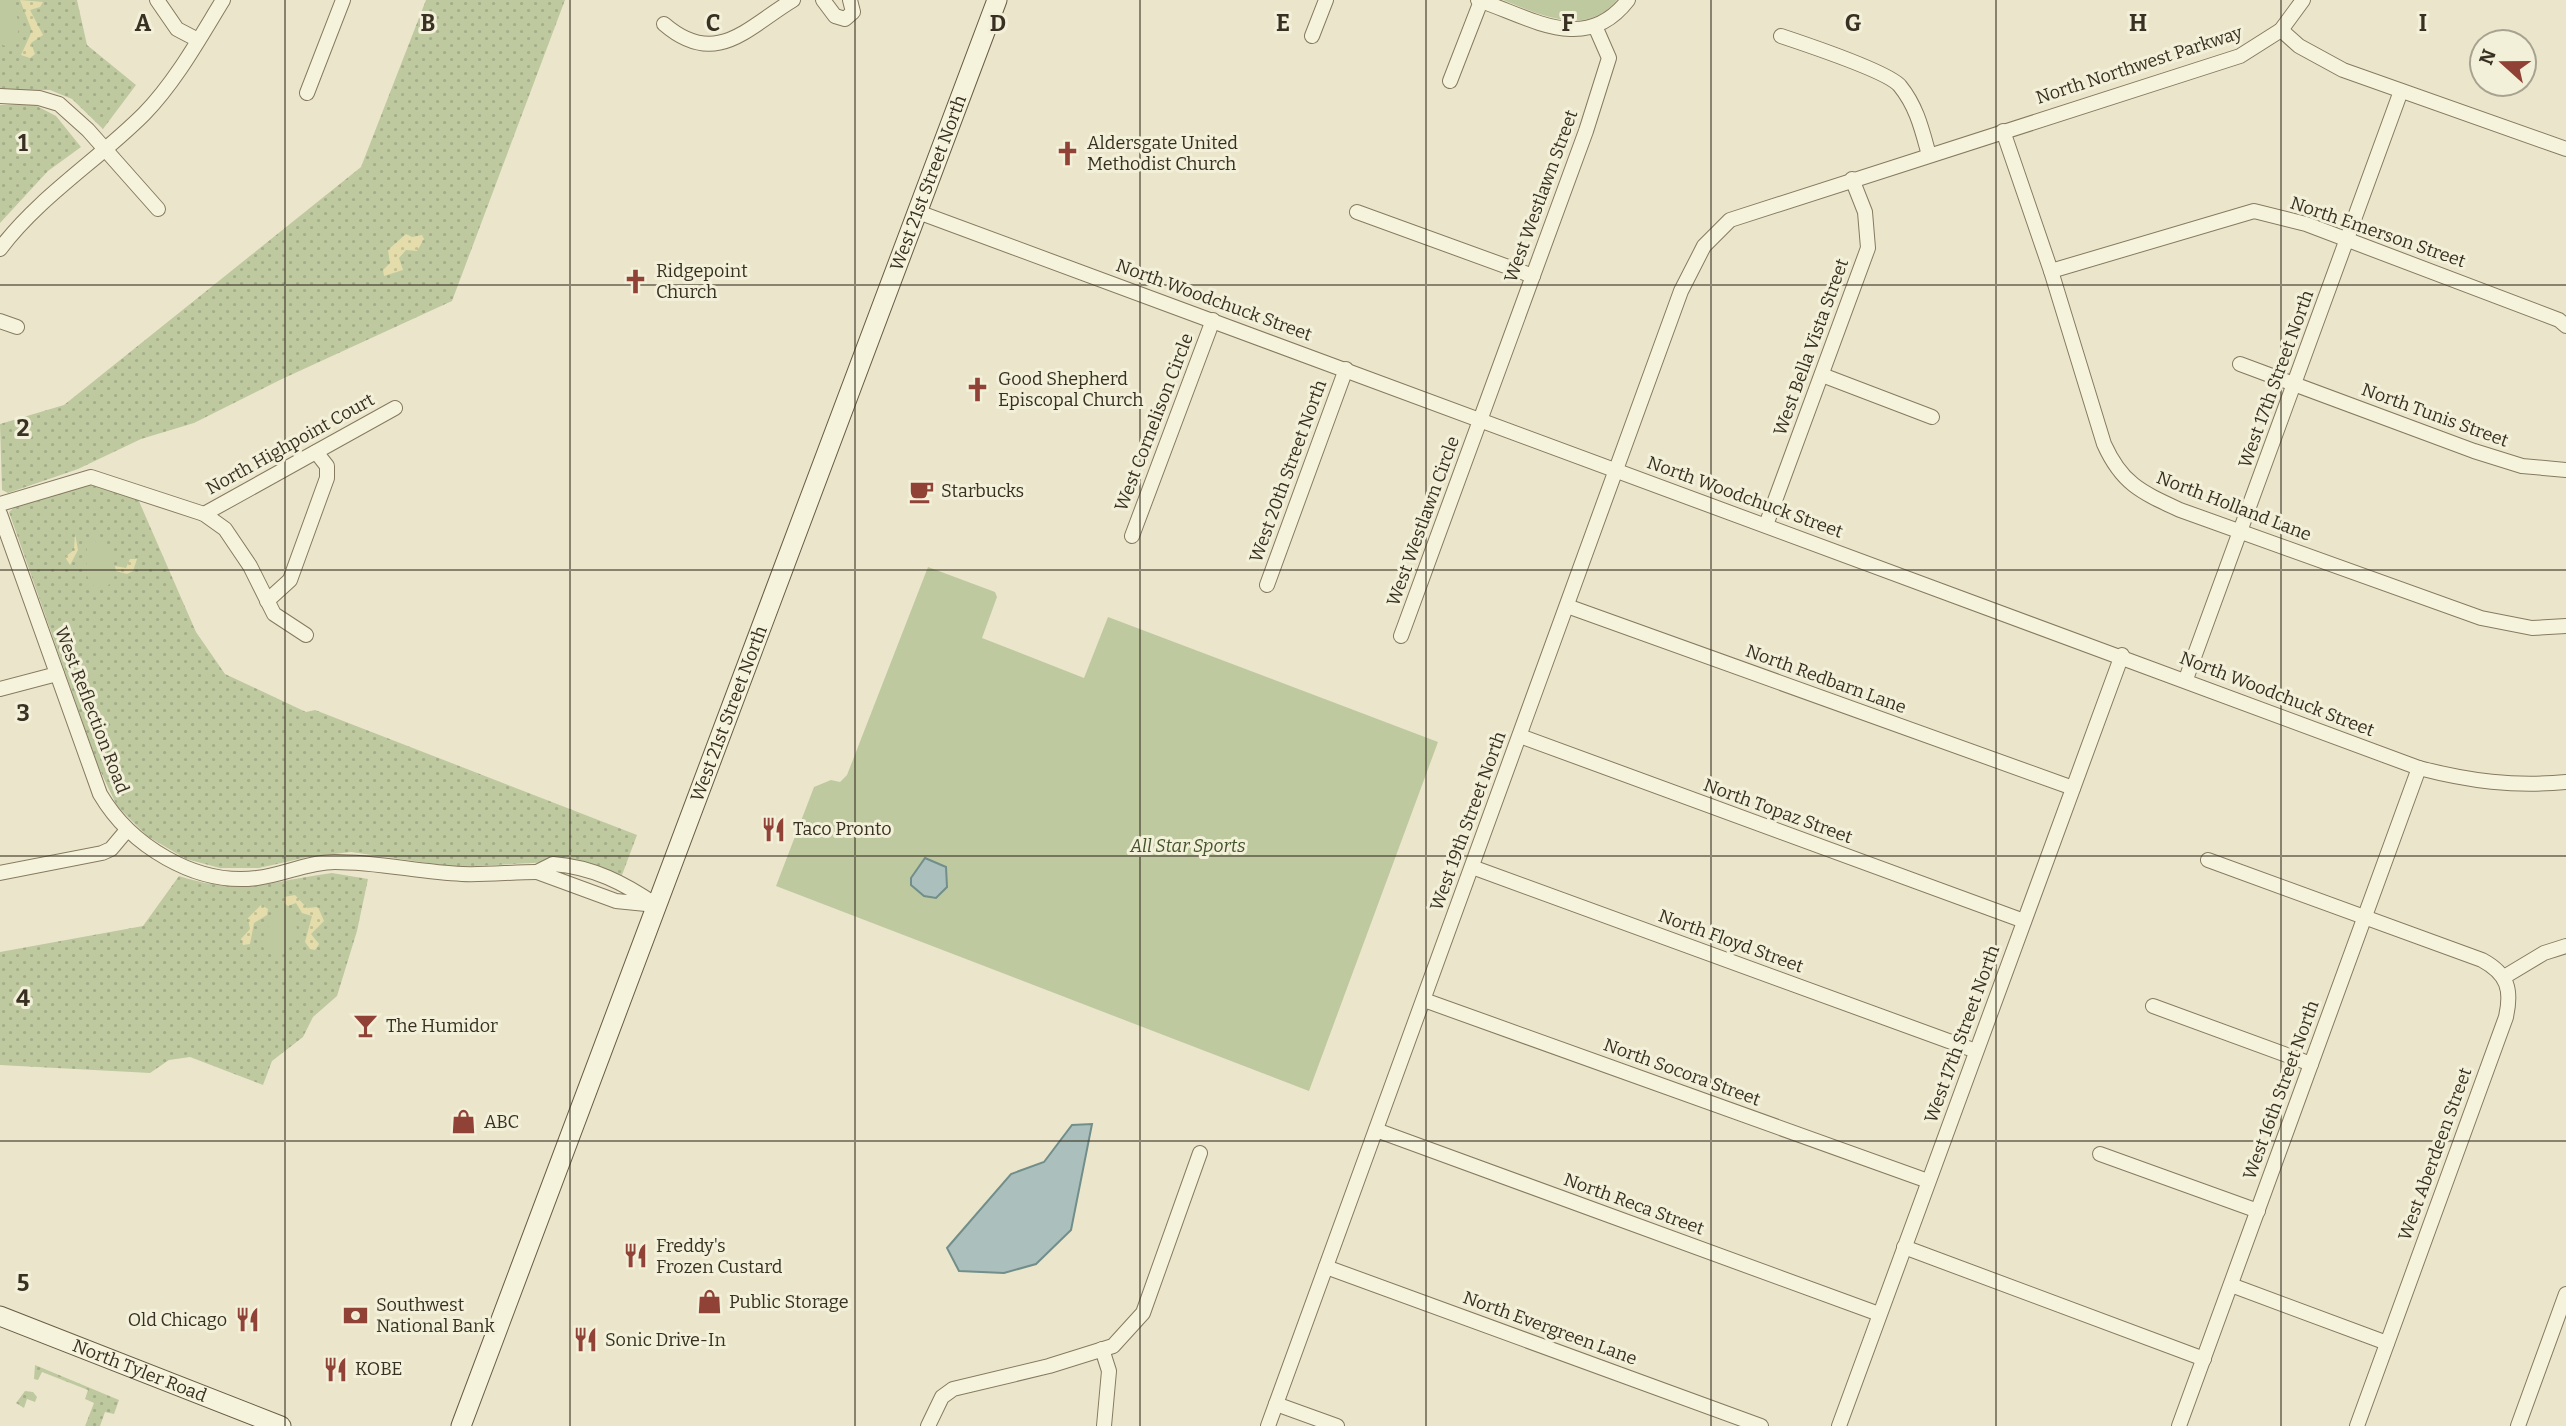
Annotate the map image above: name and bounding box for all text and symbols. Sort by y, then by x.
text: A [135,9,152,37]
text: B [421,9,435,37]
text: C [706,9,720,37]
text: D [990,9,1006,37]
text: E [1276,9,1290,37]
text: F [1562,9,1575,37]
text: G [1845,9,1862,37]
text: H [2129,9,2147,37]
text: I [2419,9,2427,37]
street label: North Northwest Parkway [2033,21,2246,109]
north arrow [2468,28,2538,98]
text: N [2474,46,2501,68]
street label: West 21st Street North [885,92,971,274]
street label: West Westlawn Street [1500,106,1583,285]
text: 1 [18,129,28,157]
place label: Aldersgate United Methodist Church [1087,132,1238,175]
church icon: Aldersgate United Methodist Church [1053,139,1081,167]
street label: North Emerson Street [2287,192,2469,272]
street label: North Woodchuck Street [1113,254,1315,346]
street label: West Bella Vista Street [1769,255,1853,438]
place label: Ridgepoint Church [656,260,748,303]
church icon: Ridgepoint Church [622,267,650,295]
street label: West 17th Street North [2234,287,2318,471]
street label: West Cornelison Circle [1110,330,1198,514]
place label: Good Shepherd Episcopal Church [998,368,1143,411]
church icon: Good Shepherd Episcopal Church [964,375,992,403]
street label: West 20th Street North [1245,377,1331,565]
street label: North Tunis Street [2359,378,2512,452]
street label: North Highpoint Court [202,388,378,499]
text: 2 [17,414,30,442]
street label: West Westlawn Circle [1382,433,1464,609]
street label: North Woodchuck Street [1644,451,1846,543]
street label: North Holland Lane [2153,466,2315,546]
cafe icon: Starbucks [907,477,935,505]
place label: Starbucks [941,480,1024,502]
street label: West Reflection Road [50,623,134,797]
street label: West 21st Street North [686,623,772,805]
street label: North Redbarn Lane [1743,640,1909,718]
street label: North Woodchuck Street [2177,647,2378,741]
text: 3 [16,699,30,727]
street label: West 19th Street North [1425,728,1511,914]
street label: North Topaz Street [1700,774,1856,848]
restaurant icon: Taco Pronto [759,815,787,843]
place label: Taco Pronto [793,818,892,840]
park label: All Star Sports [1129,835,1246,857]
street label: North Floyd Street [1655,905,1807,978]
street label: West 17th Street North [1920,942,2004,1126]
text: 4 [16,984,30,1012]
street label: West 16th Street North [2238,997,2324,1183]
bar icon: The Humidor [352,1012,380,1040]
place label: The Humidor [386,1015,498,1037]
street label: North Socora Street [1601,1033,1764,1111]
street label: West Aberdeen Street [2394,1064,2477,1243]
shop icon: ABC [450,1108,478,1136]
place label: ABC [484,1111,519,1133]
street label: North Reca Street [1561,1168,1708,1240]
place label: Freddy's Frozen Custard [656,1235,783,1278]
restaurant icon: Freddy's Frozen Custard [622,1242,650,1270]
text: 5 [17,1269,29,1297]
street label: North Evergreen Lane [1460,1286,1640,1370]
shop icon: Public Storage [695,1288,723,1316]
place label: Public Storage [729,1291,849,1313]
place label: Southwest National Bank [376,1294,495,1337]
bank icon: Southwest National Bank [342,1301,370,1329]
restaurant icon: Old Chicago [233,1306,261,1334]
place label: Old Chicago [128,1309,227,1331]
restaurant icon: Sonic Drive-In [571,1326,599,1354]
place label: Sonic Drive-In [605,1329,726,1351]
street label: North Tyler Road [69,1335,210,1407]
restaurant icon: KOBE [321,1355,349,1383]
place label: KOBE [355,1358,402,1380]

